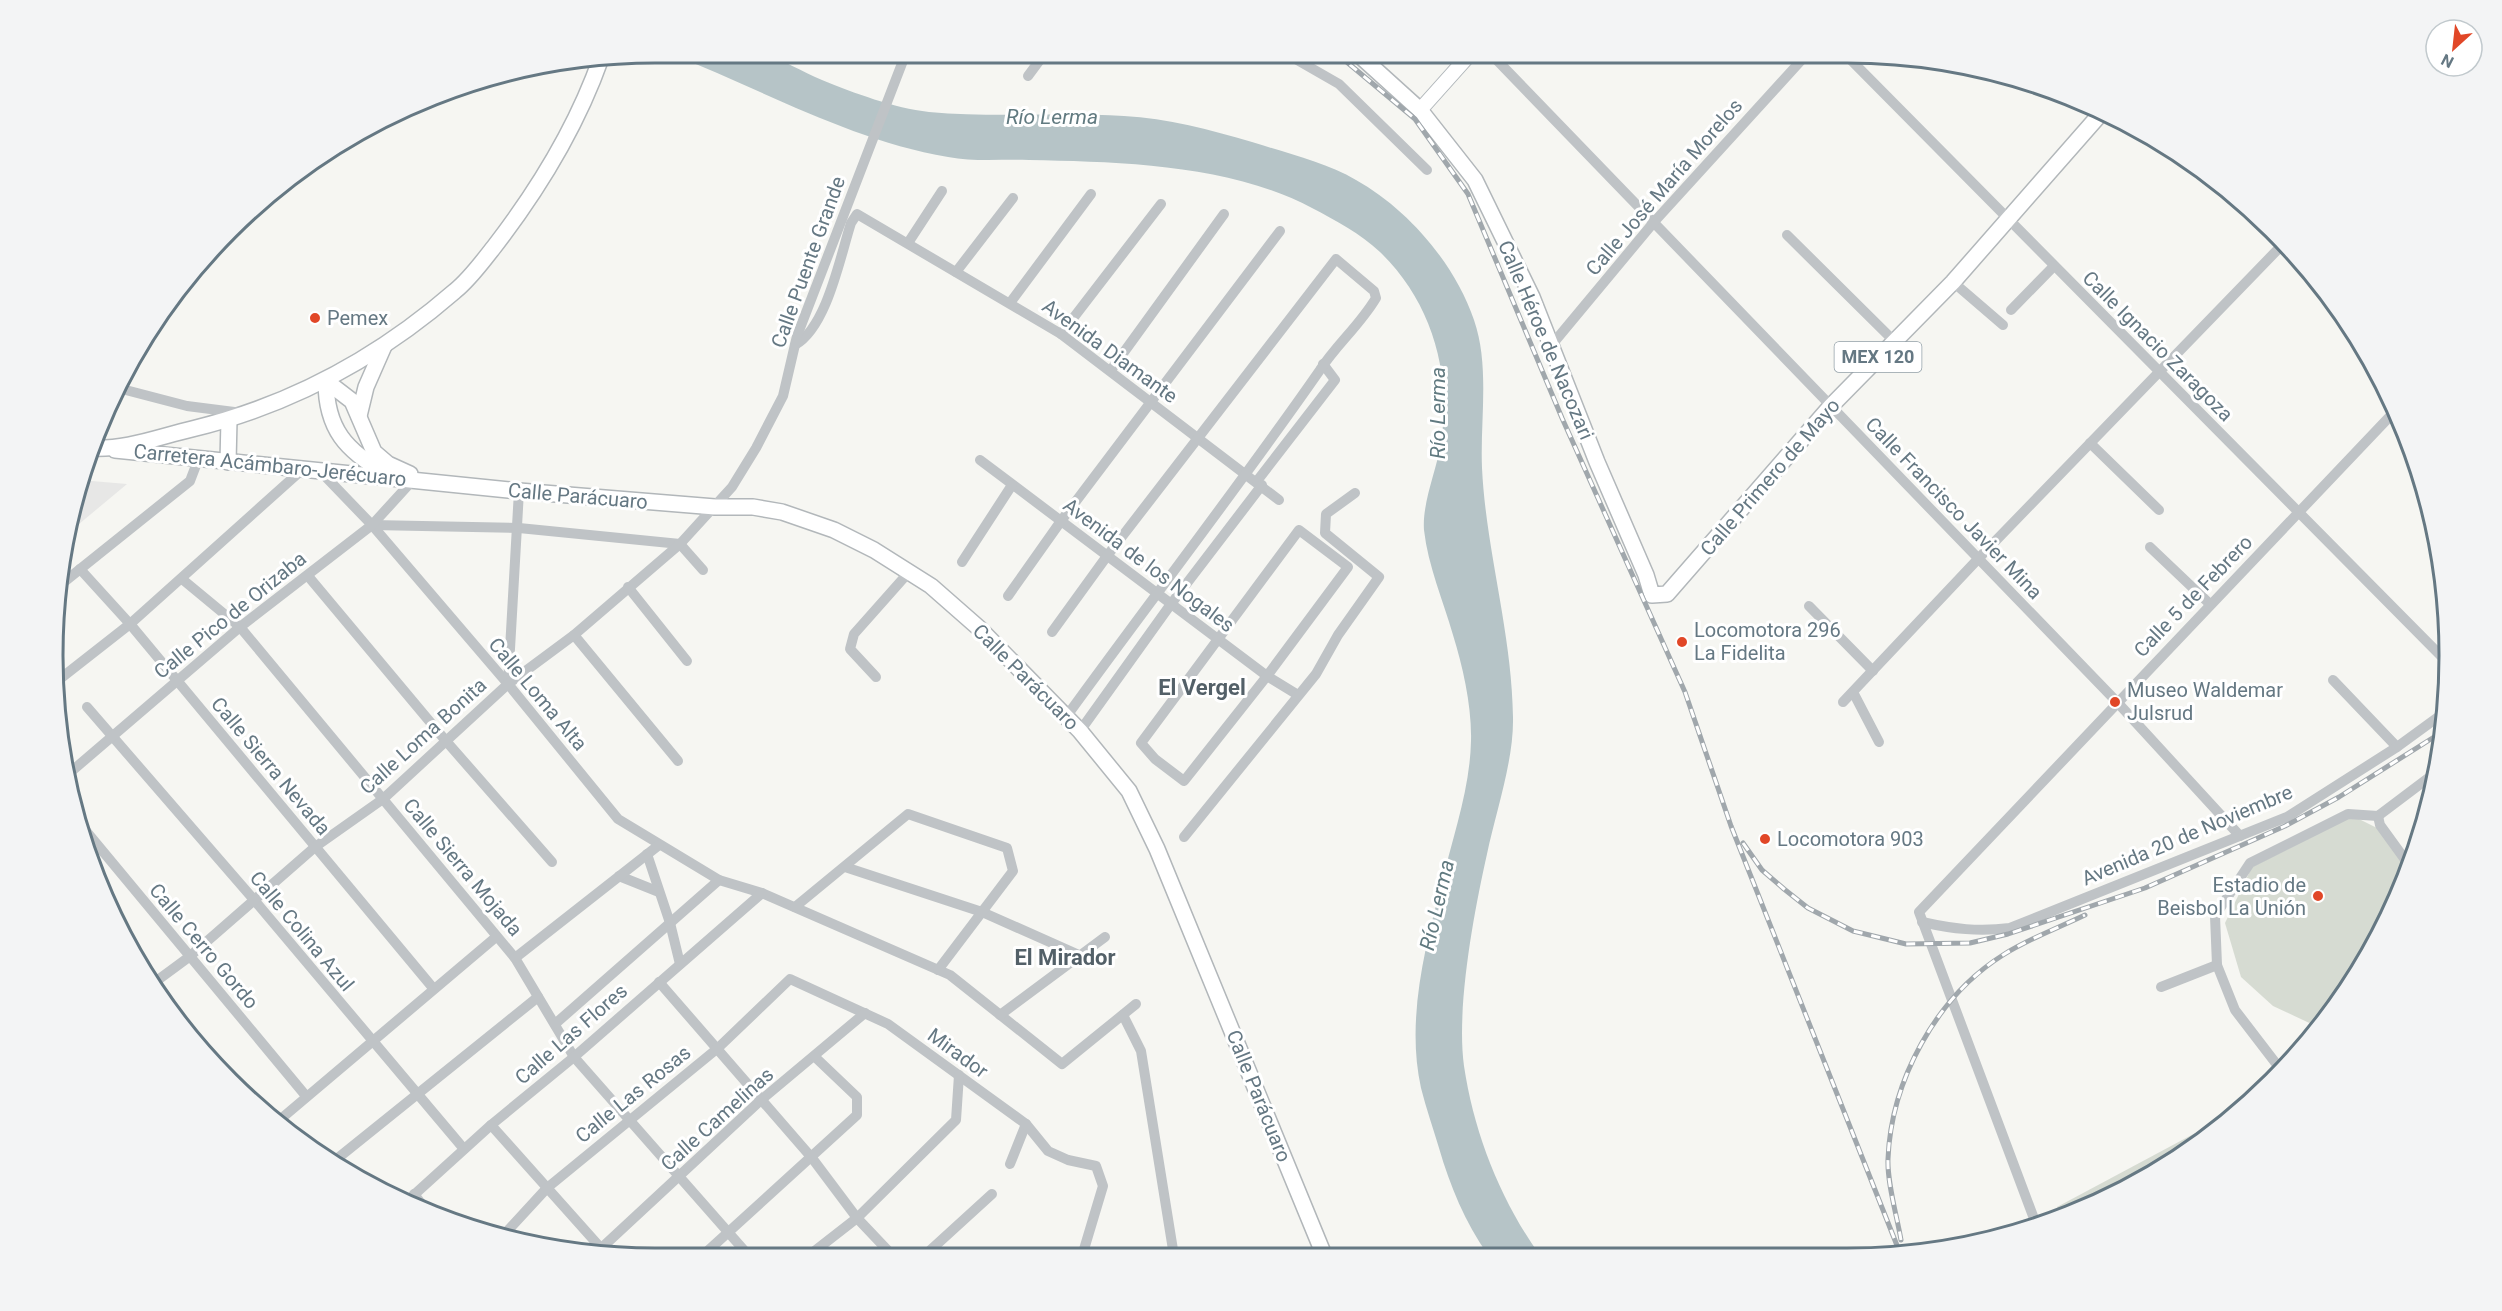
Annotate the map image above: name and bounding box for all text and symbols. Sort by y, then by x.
north arrow [2424,18,2484,78]
text: N [2438,50,2457,72]
street label: Calle José María Morelos [1581,94,1747,280]
water label: Río Lerma [1006,105,1098,129]
street label: Calle Puente Grande [766,173,850,351]
street label: Calle Héroe de Nacozari [1493,237,1599,443]
street label: Calle Ignacio Zaragoza [2078,266,2238,426]
street label: Avenida Diamante [1038,294,1182,408]
place label: Pemex [327,306,388,330]
marker: Pemex [308,311,322,325]
road number: MEX 120 [1834,342,1922,372]
water label: Río Lerma [1426,367,1450,459]
street label: Calle Primero de Mayo [1695,394,1845,560]
street label: Calle Francisco Javier Mina [1861,412,2047,604]
street label: Carretera Acámbaro-Jerécuaro [132,439,408,491]
street label: Calle Parácuaro [507,478,649,514]
street label: Avenida de los Nogales [1059,493,1239,637]
street label: Calle 5 de Febrero [2129,530,2257,662]
street label: Calle Pico de Orizaba [149,546,311,684]
place label: Locomotora 296 La Fidelita [1694,618,1841,665]
street label: Calle Parácuaro [968,619,1084,735]
street label: Calle Loma Alta [484,633,592,755]
marker: Locomotora 296 La Fidelita [1675,635,1689,649]
street label: Calle Loma Bonita [355,673,491,799]
district label: El Vergel [1158,675,1246,700]
place label: Museo Waldemar Julsrud [2127,678,2283,725]
street label: Calle Sierra Nevada [206,692,336,840]
marker: Museo Waldemar Julsrud [2108,695,2122,709]
street label: Avenida 20 de Noviembre [2078,780,2296,890]
street label: Calle Sierra Mojada [398,793,528,941]
place label: Locomotora 903 [1777,827,1924,851]
marker: Locomotora 903 [1758,832,1772,846]
water label: Río Lerma [1415,857,1459,953]
street label: Calle Colina Azul [245,866,359,996]
place label: Estadio de Beisbol La Unión [2157,873,2306,920]
street label: Calle Cerro Gordo [144,878,264,1014]
marker: Estadio de Beisbol La Unión [2311,889,2325,903]
district label: El Mirador [1014,945,1116,970]
street label: Calle Las Flores [510,979,632,1089]
street label: Mirador [923,1023,993,1083]
street label: Calle Parácuaro [1222,1027,1296,1165]
street label: Calle Las Rosas [571,1040,695,1148]
street label: Calle Camelinas [656,1062,778,1176]

